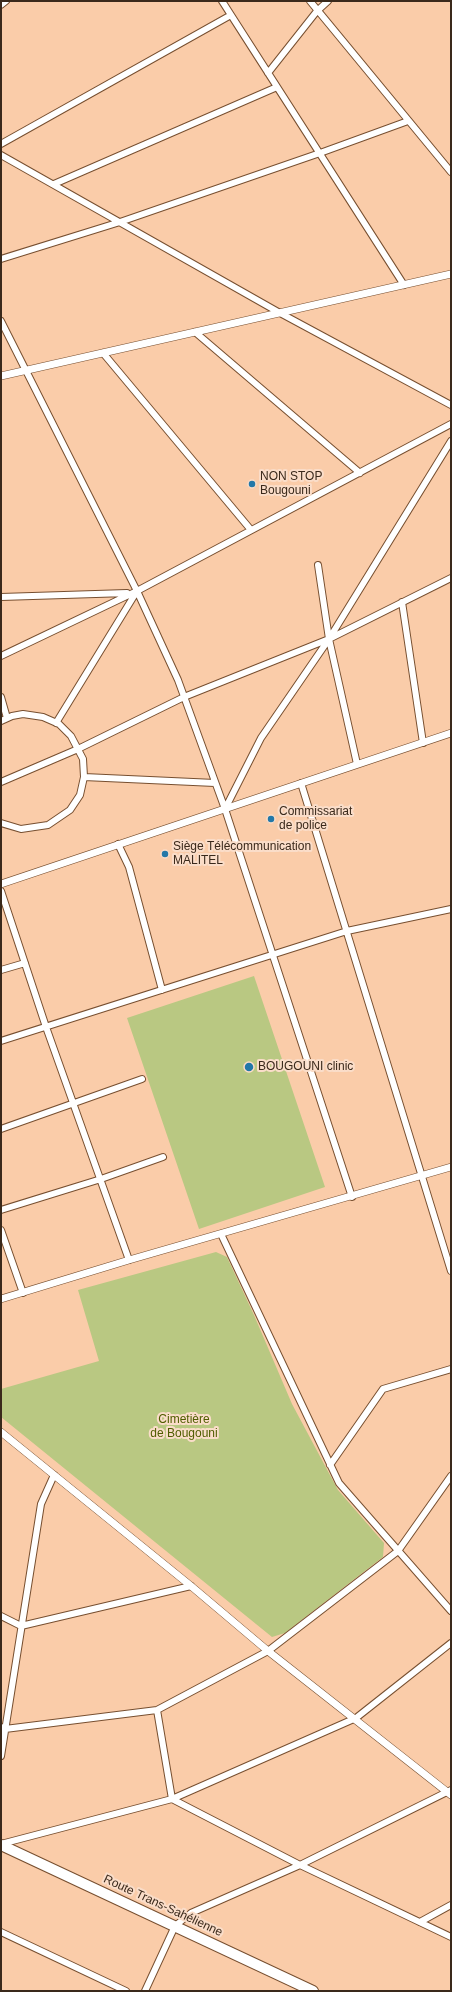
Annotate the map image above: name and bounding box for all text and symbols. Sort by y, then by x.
place label: NON STOP Bougouni [260,470,322,498]
marker: NON STOP Bougouni [247,479,257,489]
place label: Commissariat de police [279,805,352,833]
marker: Commissariat de police [266,814,276,824]
place label: Siège Télécommunication MALITEL [173,840,311,868]
marker: Siège Télécommunication MALITEL [160,849,170,859]
place label: BOUGOUNI clinic [258,1060,353,1074]
marker: BOUGOUNI clinic [243,1061,255,1073]
park label: Cimetière de Bougouni [150,1413,218,1441]
street label: Route Trans-Sahélienne [101,1872,225,1940]

